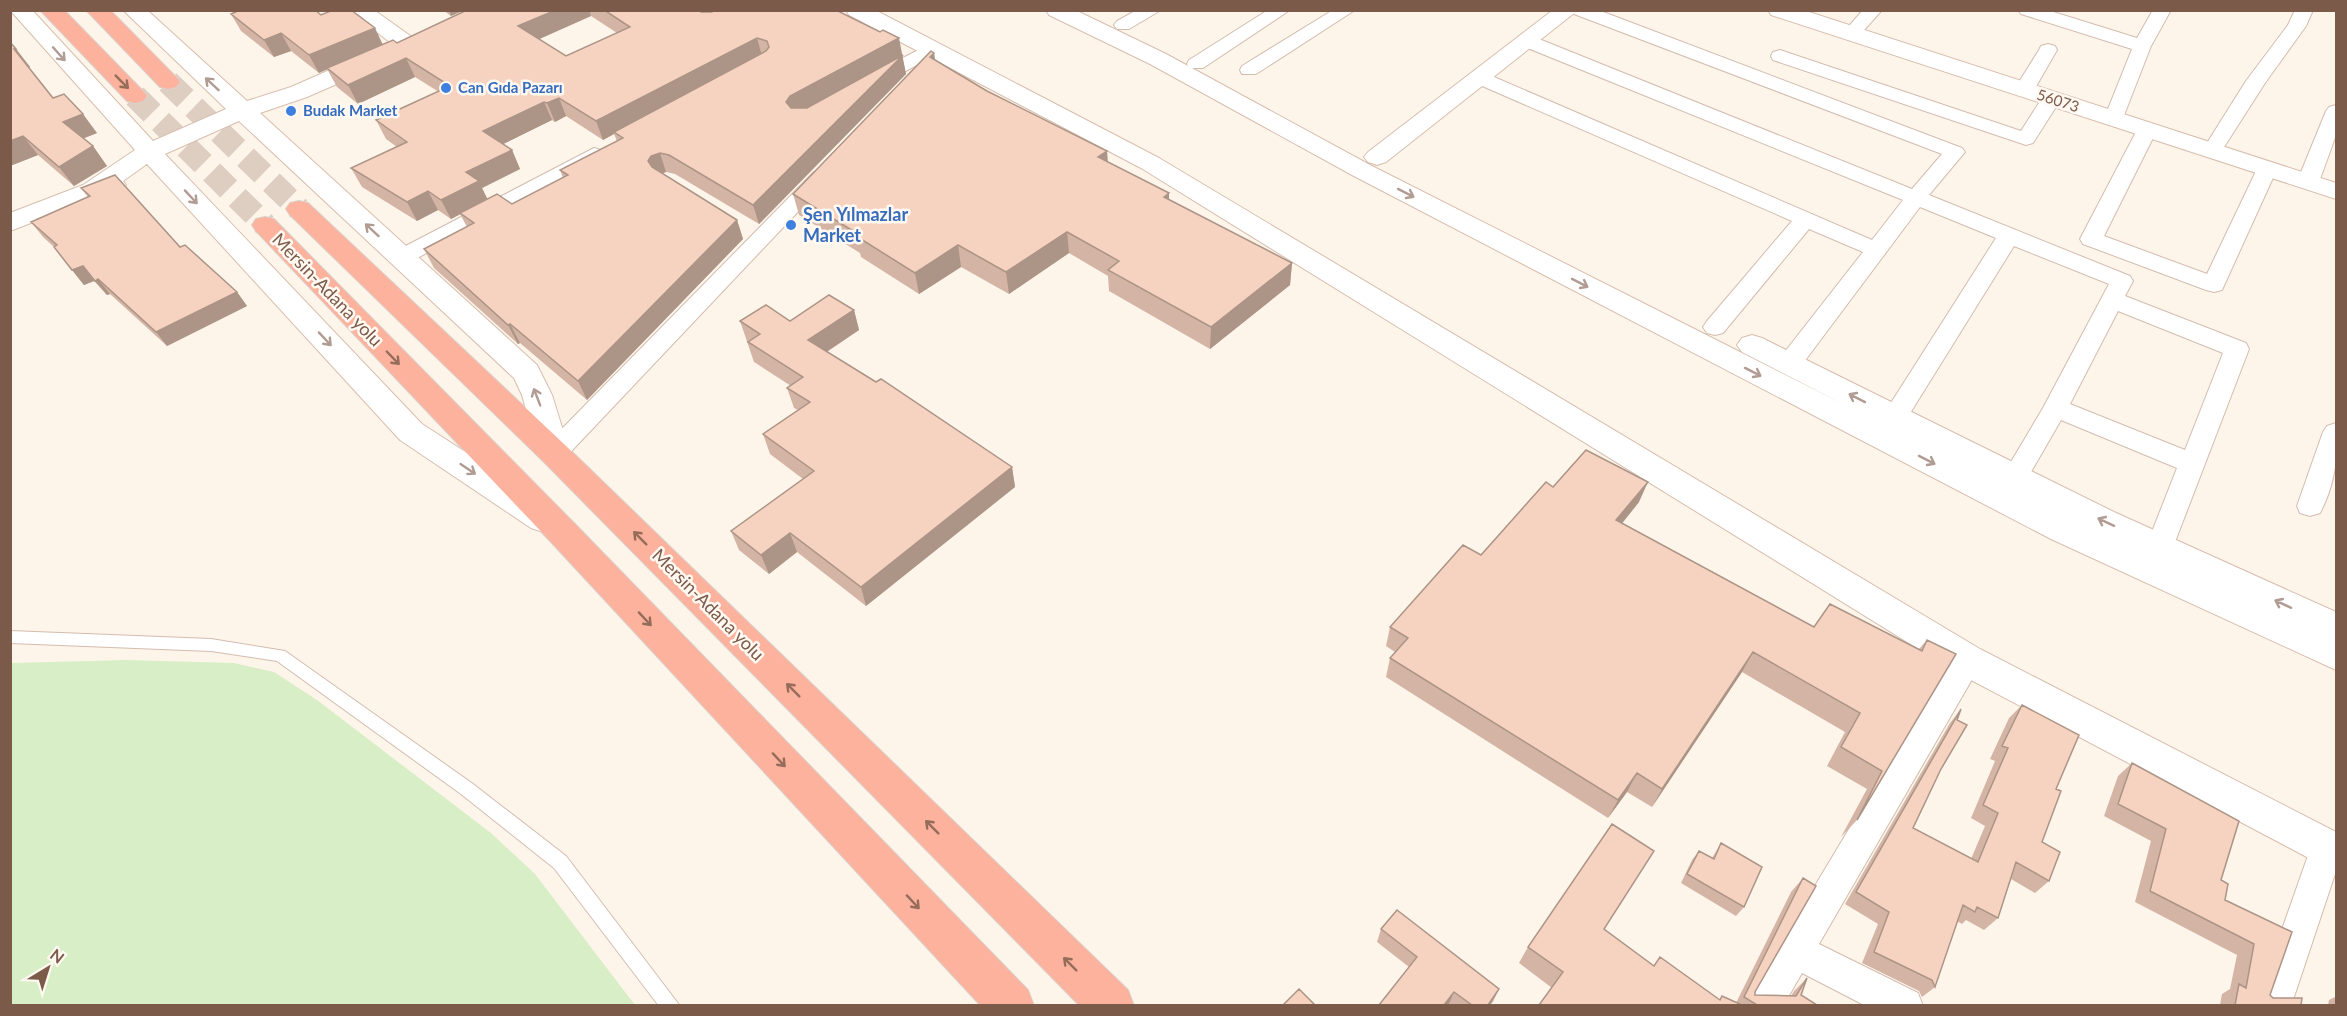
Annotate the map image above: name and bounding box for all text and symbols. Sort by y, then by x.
one-way arrow [52,46,66,61]
one-way arrow [114,75,129,90]
one-way arrow [205,77,220,91]
place label: Can Gıda Pazarı [458,78,563,96]
marker: Can Gıda Pazarı [439,81,453,95]
street label: 56073 [2035,85,2082,115]
place label: Budak Market [303,101,398,119]
marker: Budak Market [284,104,298,118]
one-way arrow [1397,188,1415,200]
one-way arrow [184,190,198,205]
place label: Şen Yılmazlar Market [803,203,908,246]
marker: Şen Yılmazlar Market [784,218,798,232]
one-way arrow [364,222,379,237]
street label: Mersin-Adana yolu [268,228,387,351]
one-way arrow [1570,278,1588,289]
one-way arrow [317,332,332,347]
one-way arrow [386,350,400,365]
one-way arrow [1744,366,1762,378]
one-way arrow [530,388,541,407]
one-way arrow [1848,391,1866,403]
one-way arrow [1918,455,1936,467]
one-way arrow [460,463,477,476]
one-way arrow [2098,516,2116,528]
one-way arrow [633,530,647,545]
street label: Mersin-Adana yolu [648,544,769,665]
one-way arrow [2275,597,2293,609]
one-way arrow [638,611,652,626]
one-way arrow [786,682,801,697]
one-way arrow [772,753,787,768]
one-way arrow [924,820,939,834]
one-way arrow [906,894,921,909]
north arrow [18,938,78,998]
text: N [47,945,68,967]
one-way arrow [1063,957,1078,972]

